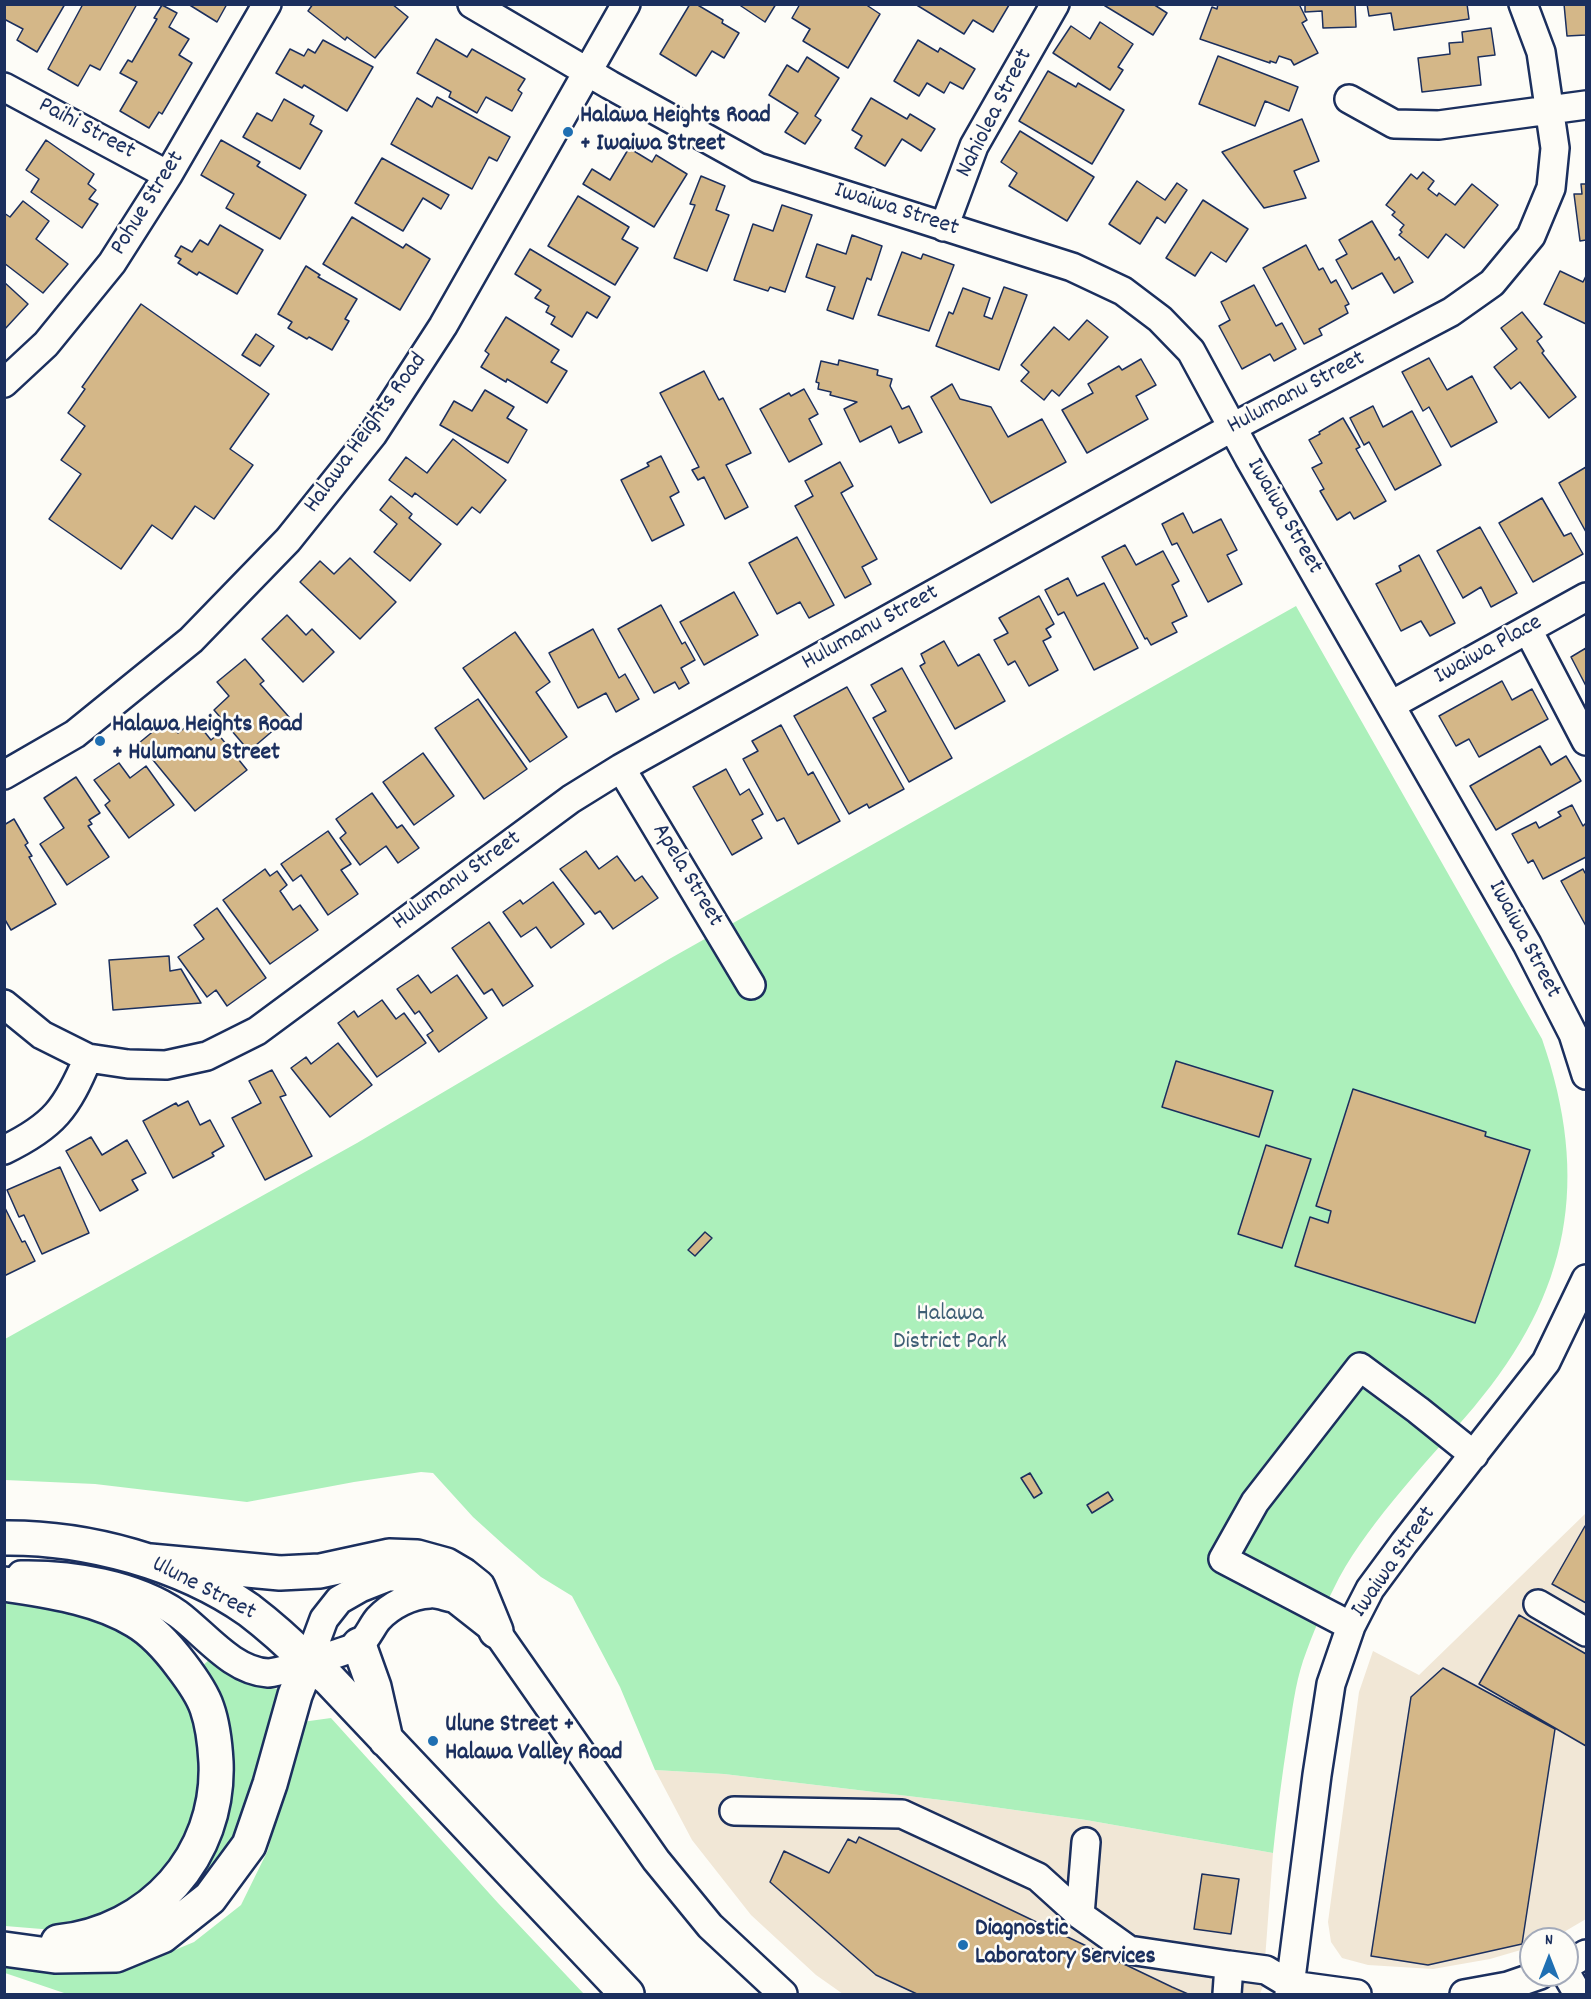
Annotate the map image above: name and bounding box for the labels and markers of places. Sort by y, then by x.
place label: Halawa Heights Road + Iwaiwa Street [580,104,771,160]
marker: Halawa Heights Road + Iwaiwa Street [561,125,575,139]
place label: Halawa Heights Road + Hulumanu Street [112,713,303,769]
marker: Halawa Heights Road + Hulumanu Street [93,734,107,748]
place label: Ulune Street + Halawa Valley Road [445,1713,623,1769]
marker: Ulune Street + Halawa Valley Road [426,1734,440,1748]
place label: Diagnostic Laboratory Services [975,1917,1156,1973]
marker: Diagnostic Laboratory Services [956,1938,970,1952]

